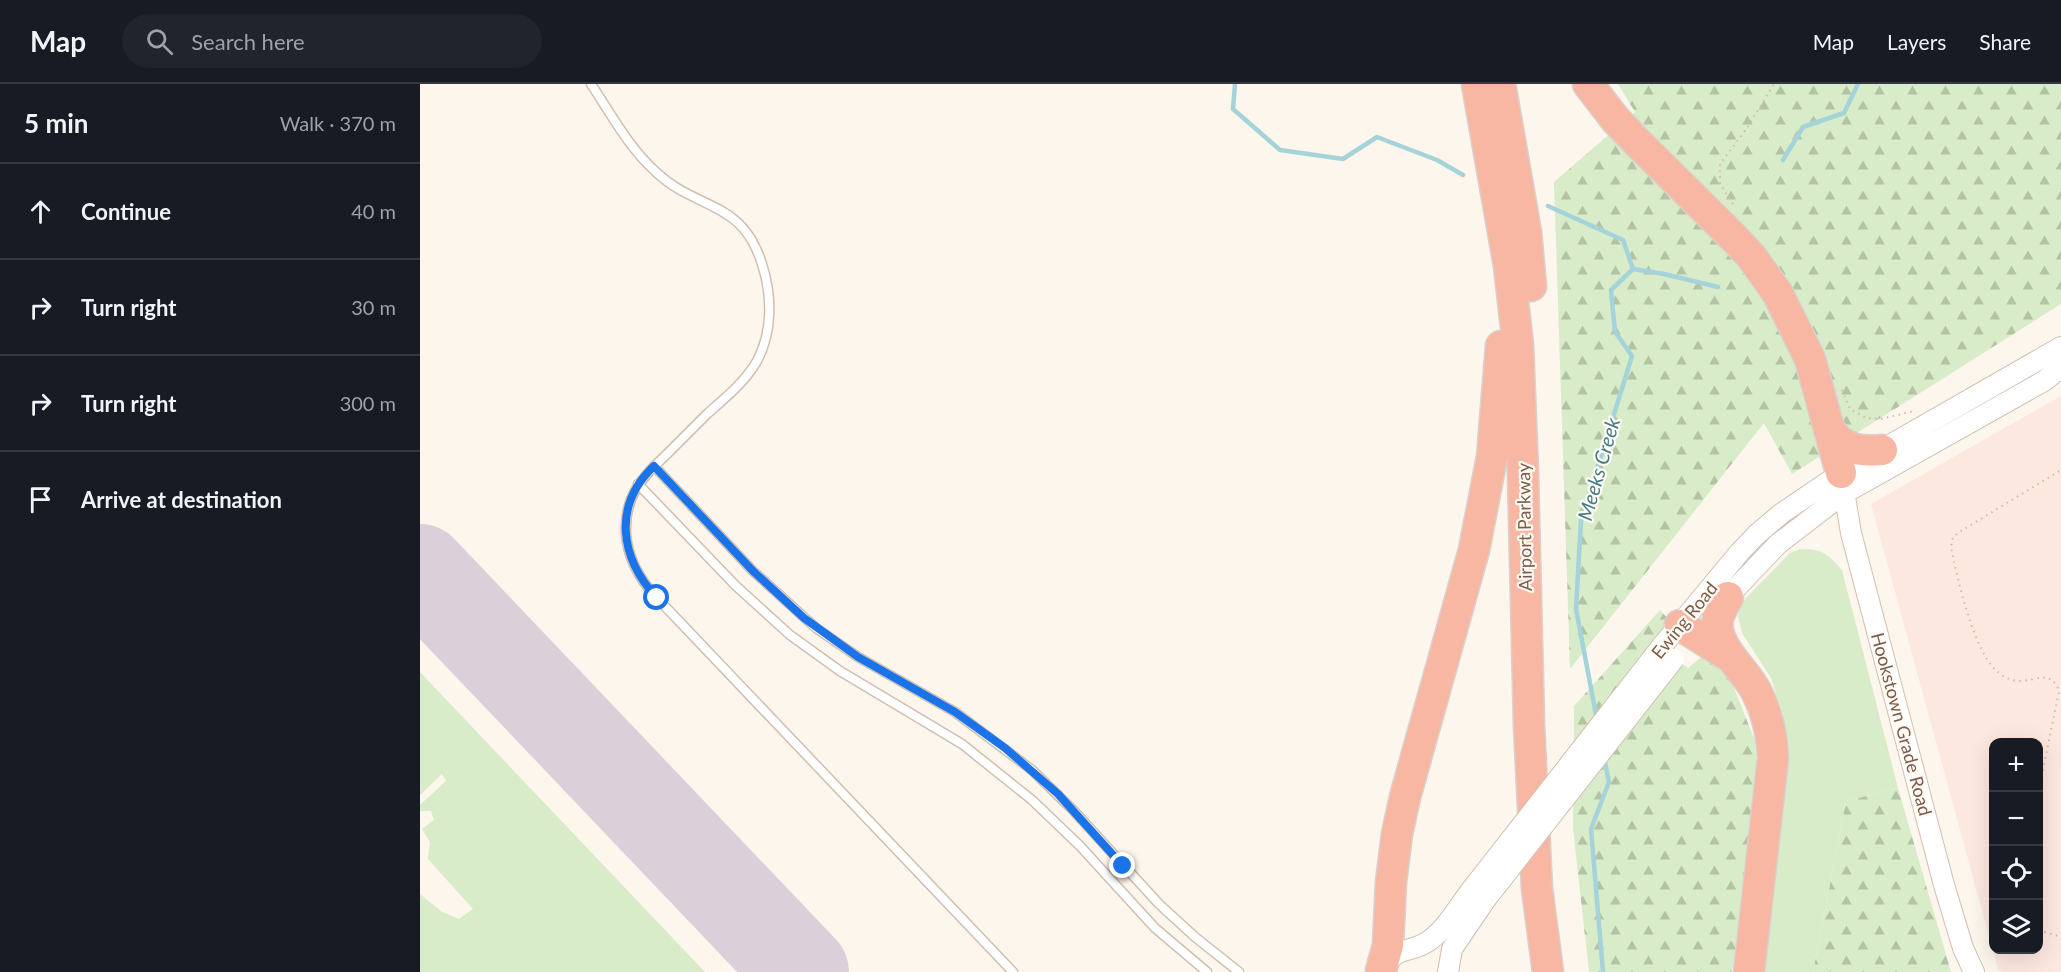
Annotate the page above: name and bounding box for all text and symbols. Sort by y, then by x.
search box [122,14,542,68]
text: Map [30,24,86,58]
icon: search [143,25,176,58]
text: Search here [191,28,305,55]
text: Map [1813,29,1854,54]
text: Layers [1887,29,1946,54]
text: Share [1979,29,2031,54]
text: 5 min [24,107,88,139]
text: Walk · 370 m [280,111,396,135]
icon: ahead [24,195,57,228]
text: Continue [81,198,171,225]
text: 40 m [351,199,396,223]
icon: right [24,291,57,324]
text: Turn right [81,294,176,321]
text: 30 m [351,295,396,319]
icon: right [24,387,57,420]
text: Turn right [81,390,176,417]
text: 300 m [340,391,396,415]
water label: Meeks Creek [1572,414,1624,523]
street label: Airport Parkway [1512,462,1536,591]
icon: arrive [24,483,57,516]
text: Arrive at destination [81,486,282,513]
street label: Ewing Road [1646,577,1722,663]
route start [643,584,669,610]
street label: Hookstown Grade Road [1867,630,1937,818]
map controls [1989,738,2043,954]
button: + [1989,738,2043,792]
button: − [1989,792,2043,846]
button: locate [1989,846,2043,900]
route end [1109,852,1135,878]
button: layers [1989,900,2043,954]

